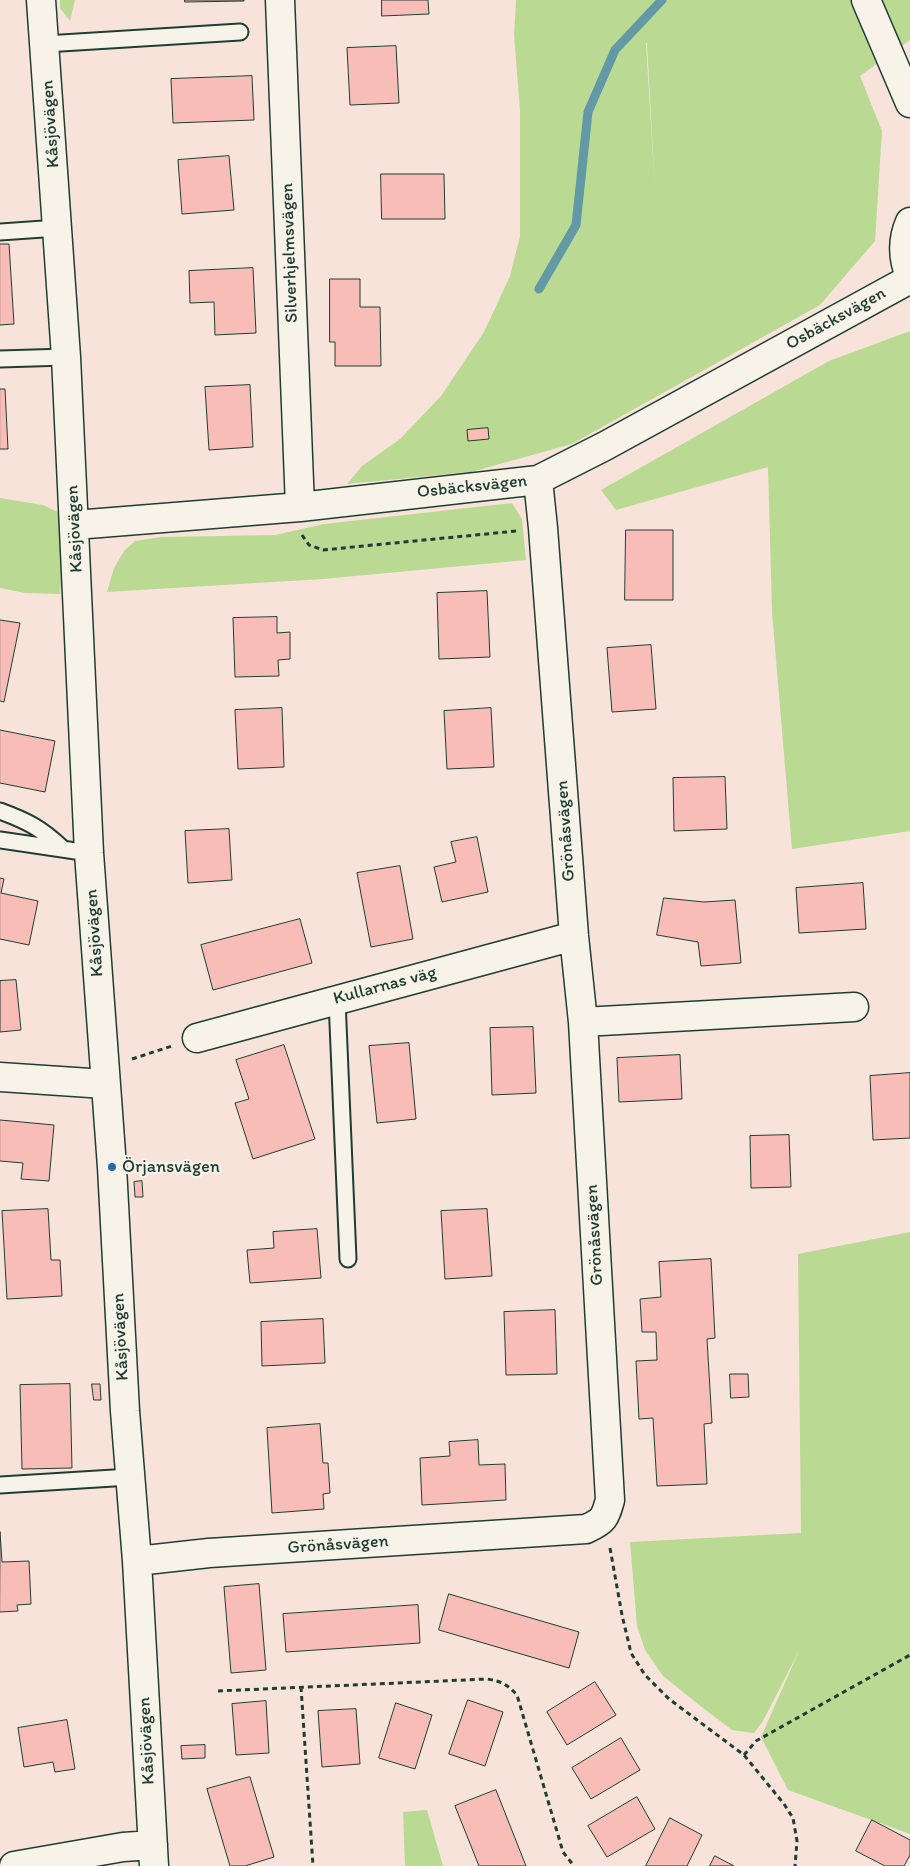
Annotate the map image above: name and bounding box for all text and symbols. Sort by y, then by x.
street label: Kåsjövägen [37,80,65,168]
street label: Silverhjelmsvägen [277,183,303,323]
street label: Osbäcksvägen [782,283,890,355]
street label: Osbäcksvägen [416,470,528,504]
street label: Kåsjövägen [62,485,88,573]
street label: Grönåsvägen [552,780,580,882]
street label: Kåsjövägen [81,889,109,977]
street label: Kullarnas väg [331,962,439,1010]
place label: Örjansvägen [122,1156,220,1178]
marker: Örjansvägen [106,1161,118,1173]
street label: Grönåsvägen [582,1184,608,1286]
street label: Kåsjövägen [108,1293,134,1381]
street label: Grönåsvägen [287,1531,389,1559]
street label: Kåsjövägen [134,1697,160,1785]

